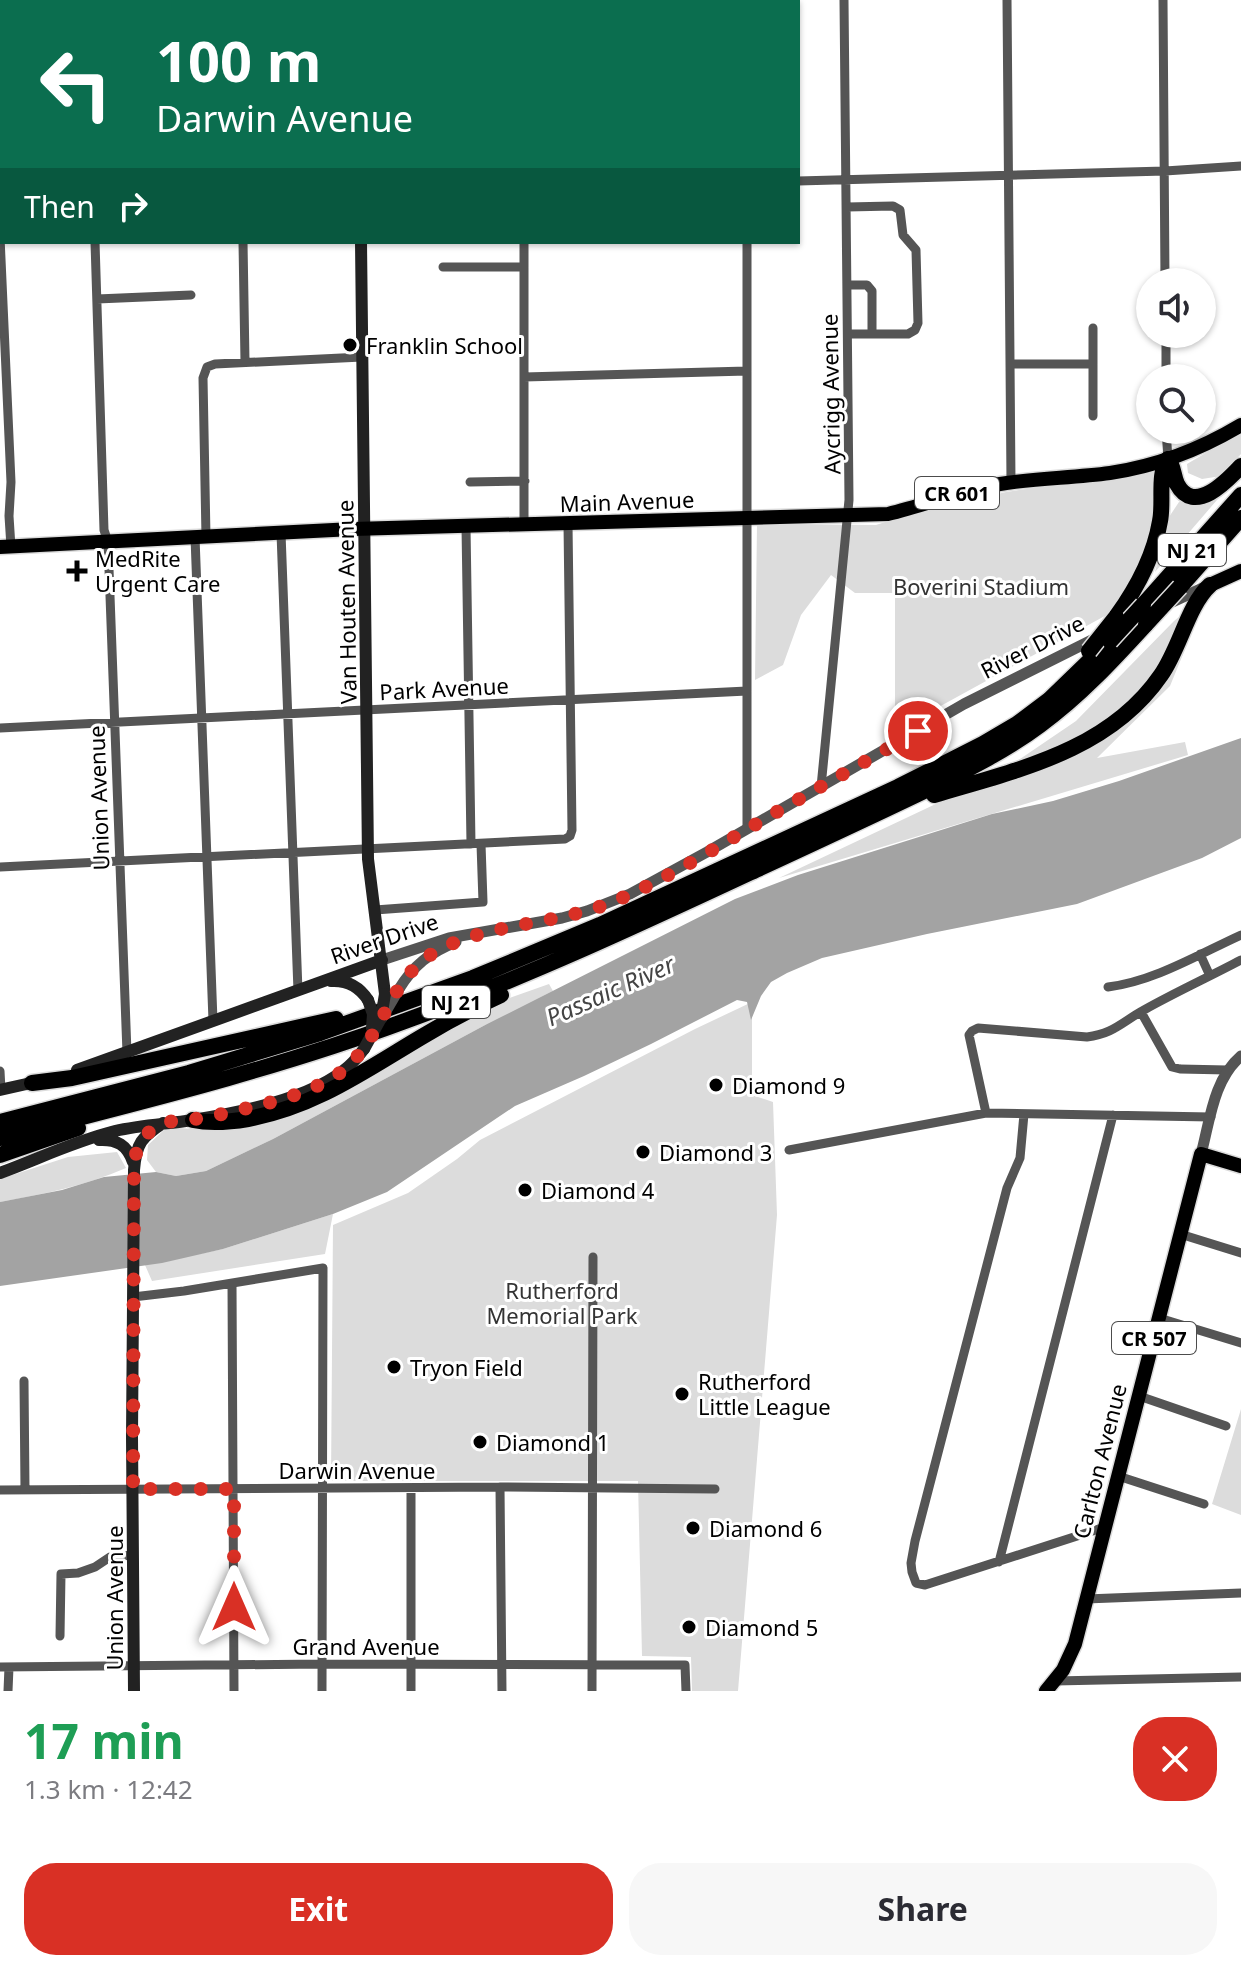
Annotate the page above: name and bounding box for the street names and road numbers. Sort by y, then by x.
street label: Aycrigg Avenue [814,313,846,475]
road number: CR 601 [915,477,999,509]
street label: Main Avenue [559,484,695,518]
street label: Van Houten Avenue [329,499,363,705]
road number: NJ 21 [1158,534,1226,566]
street label: River Drive [975,607,1089,685]
street label: Park Avenue [379,670,509,706]
street label: Union Avenue [80,725,116,871]
street label: River Drive [326,906,442,970]
road number: NJ 21 [422,986,490,1018]
road number: CR 507 [1112,1322,1196,1354]
street label: Carlton Avenue [1065,1380,1133,1542]
street label: Darwin Avenue [278,1455,436,1485]
street label: Union Avenue [99,1525,129,1671]
street label: Grand Avenue [292,1631,440,1661]

